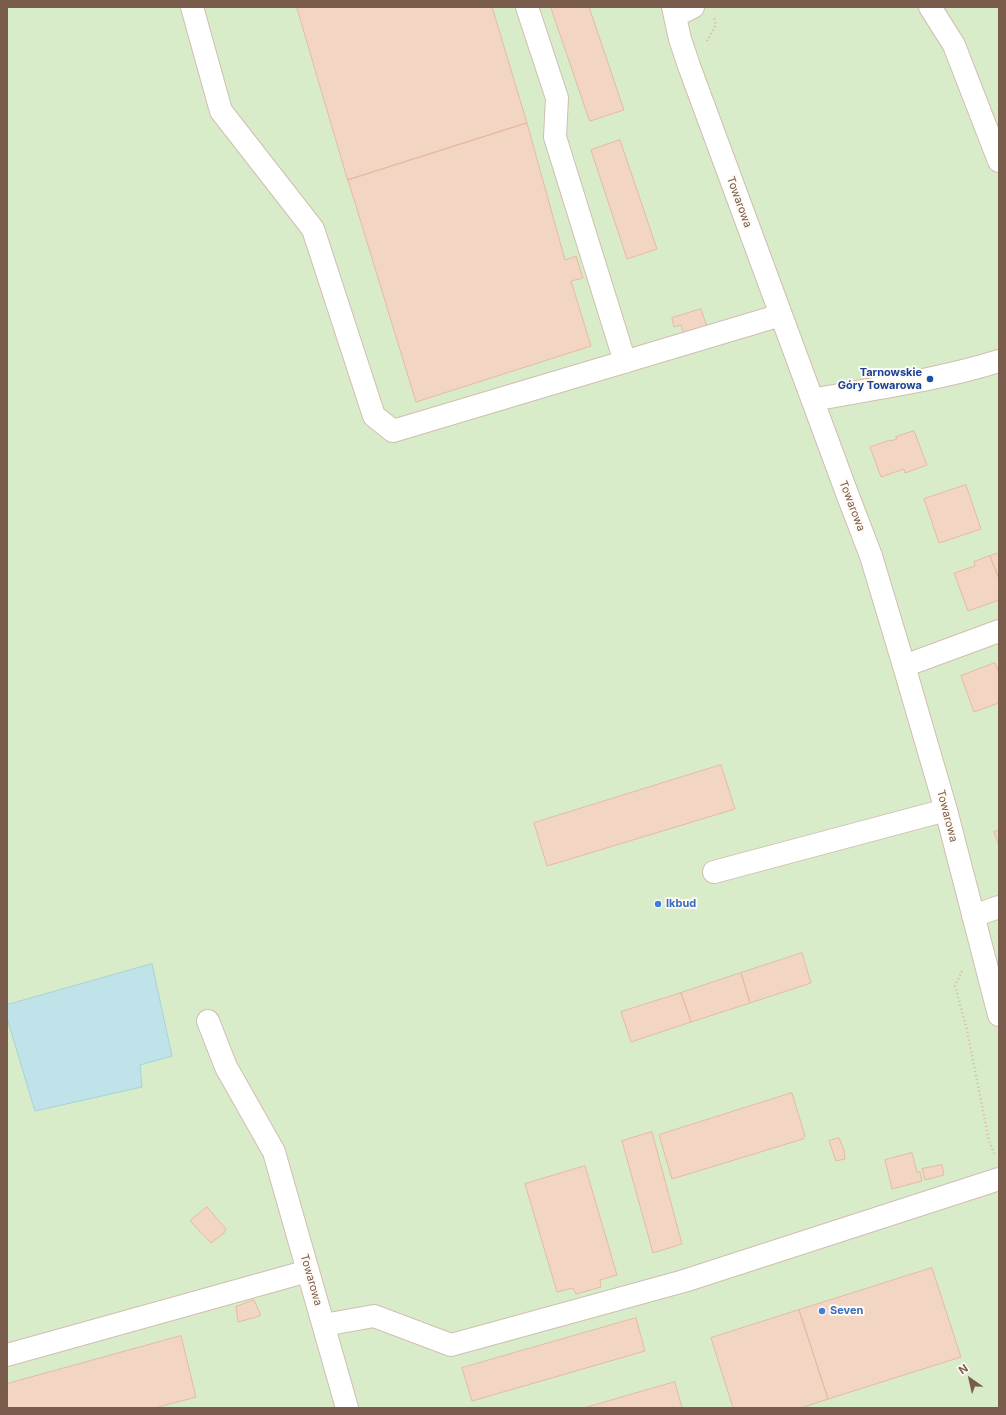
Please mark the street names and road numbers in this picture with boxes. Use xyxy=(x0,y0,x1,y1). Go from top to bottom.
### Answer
street label: Towarowa xyxy=(724,175,754,229)
street label: Towarowa xyxy=(836,479,868,533)
street label: Towarowa xyxy=(934,789,960,843)
street label: Towarowa xyxy=(297,1253,325,1307)

